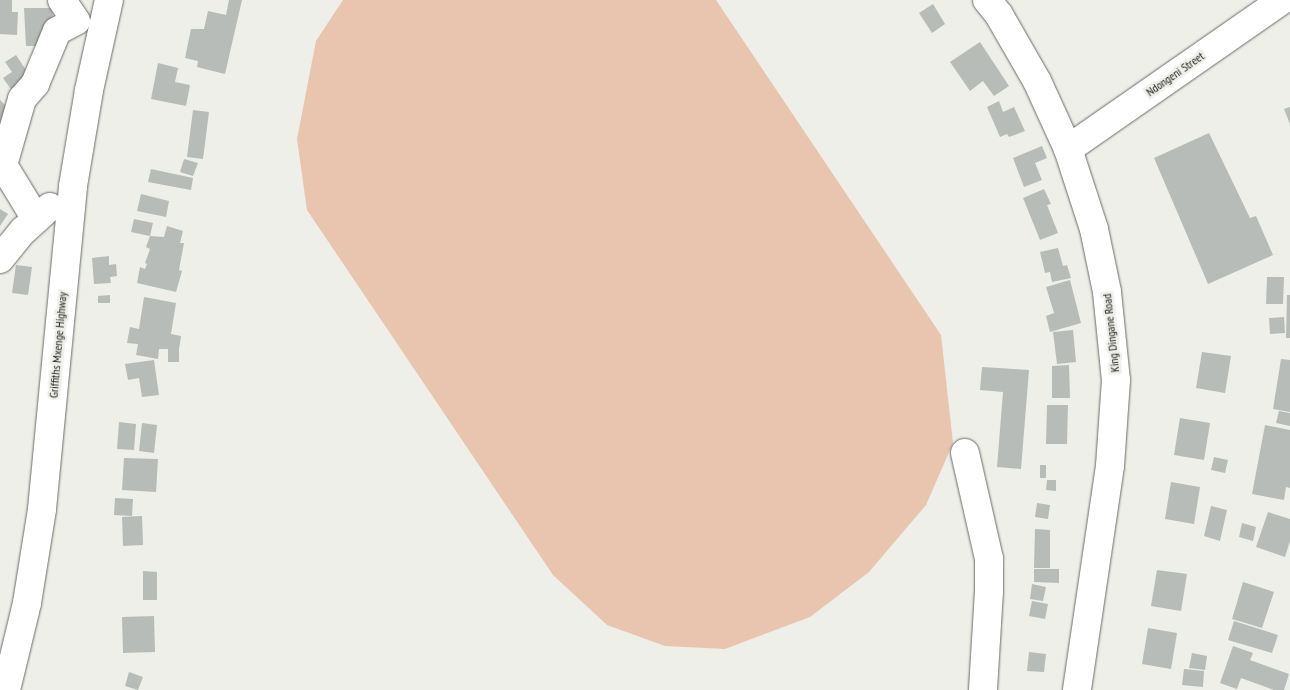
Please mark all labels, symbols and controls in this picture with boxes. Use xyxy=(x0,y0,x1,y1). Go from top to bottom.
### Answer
street label: Ndongeni Street xyxy=(1143,49,1207,99)
street label: Griffiths Mxenge Highway xyxy=(46,291,70,399)
street label: King Dingane Road xyxy=(1100,293,1122,373)

